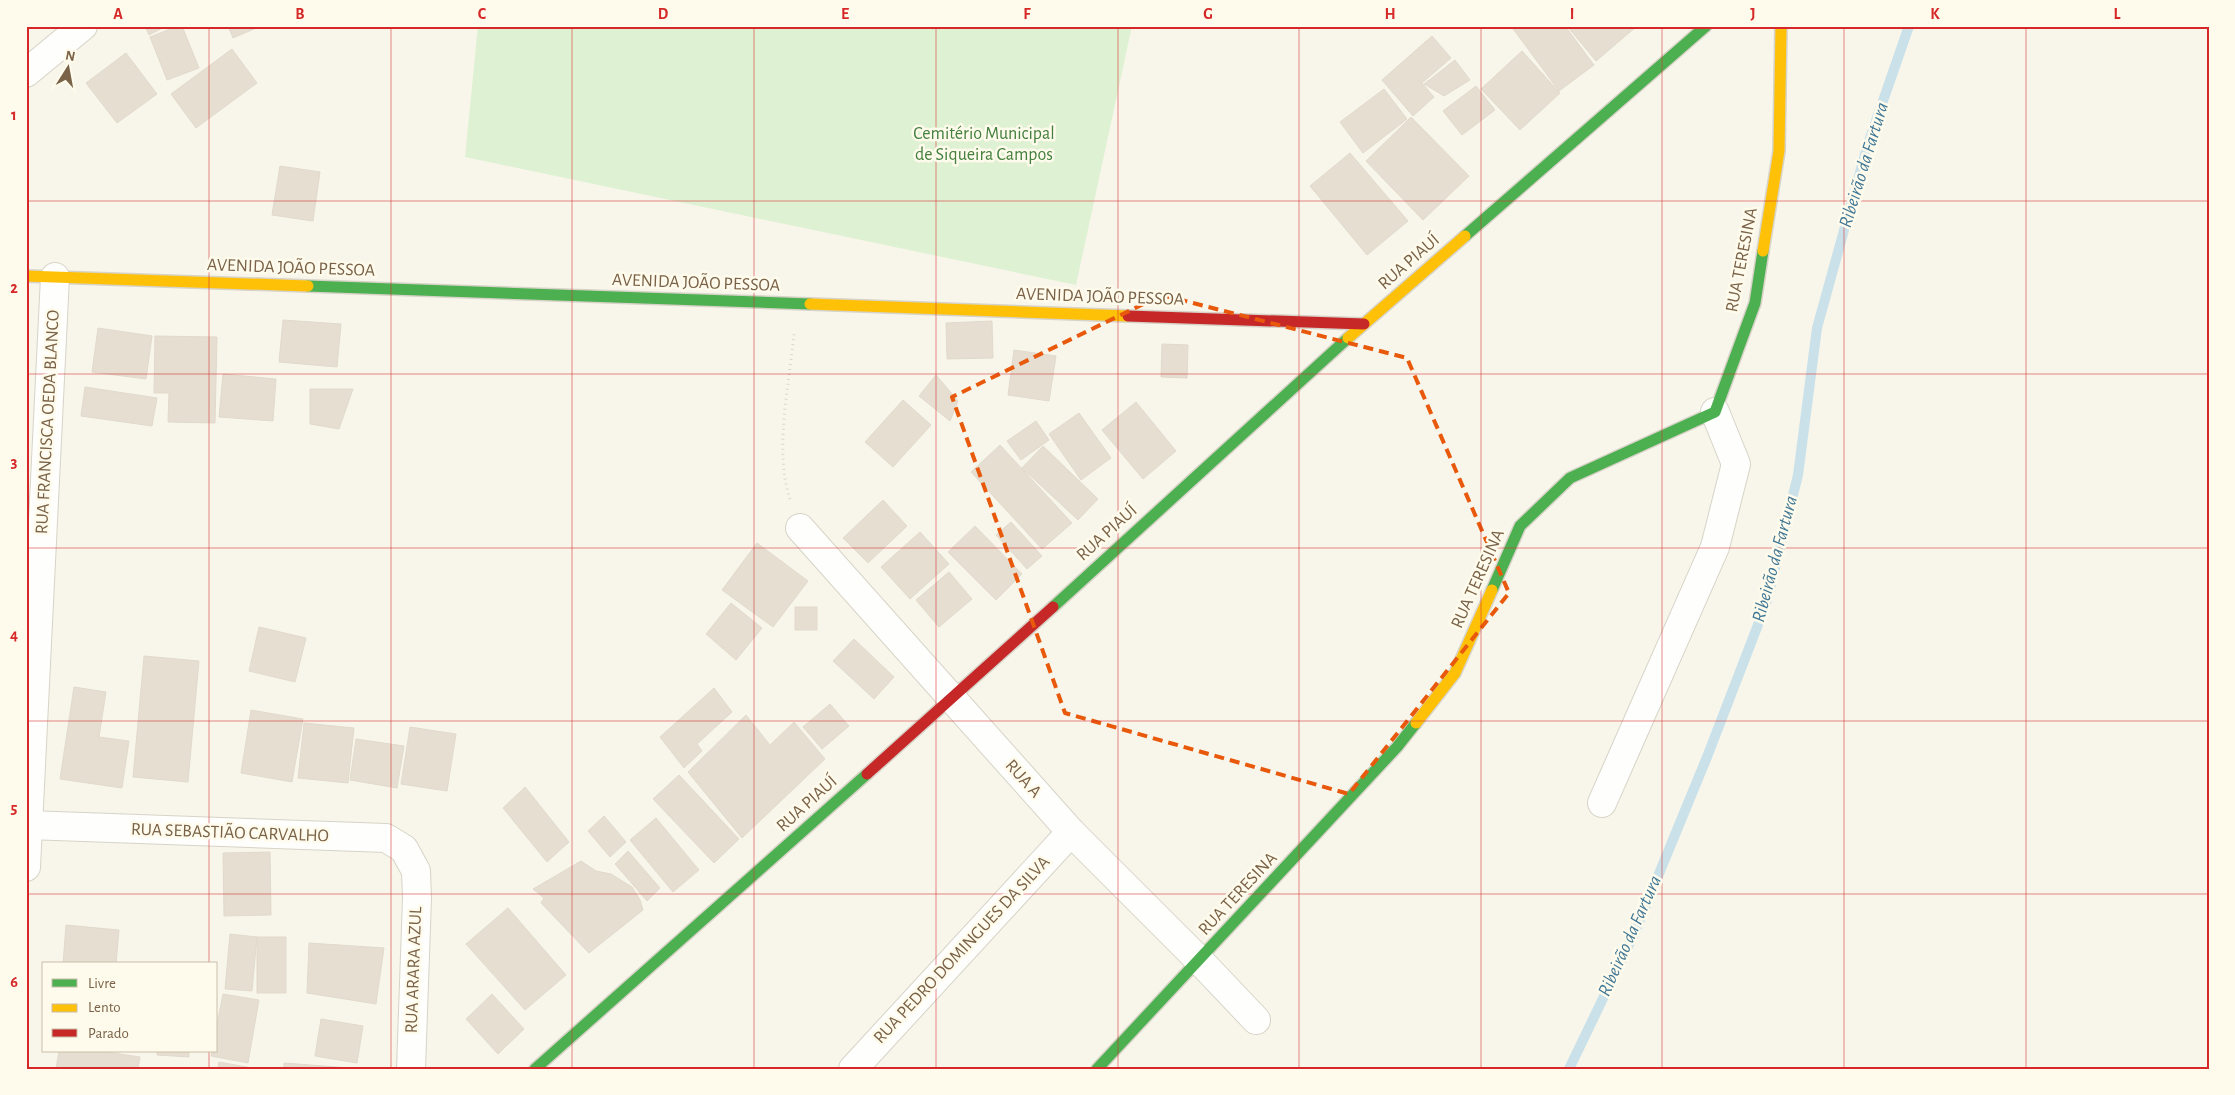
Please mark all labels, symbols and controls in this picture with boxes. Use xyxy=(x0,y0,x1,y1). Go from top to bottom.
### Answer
text: A xyxy=(113,6,123,22)
text: B xyxy=(295,6,305,22)
text: C xyxy=(478,6,487,22)
text: D xyxy=(658,6,669,22)
text: E xyxy=(841,6,849,22)
text: F xyxy=(1023,6,1031,22)
text: G xyxy=(1203,6,1213,22)
text: H xyxy=(1384,6,1396,22)
text: I xyxy=(1570,6,1574,22)
text: J xyxy=(1750,6,1756,22)
text: K xyxy=(1930,6,1940,22)
text: L xyxy=(2114,6,2121,22)
north arrow xyxy=(42,42,92,92)
text: N xyxy=(64,48,76,64)
water label: Ribeirão da Fartura xyxy=(1836,100,1892,230)
text: 1 xyxy=(11,107,17,123)
park label: Cemitério Municipal de Siqueira Campos xyxy=(913,125,1055,164)
street label: RUA TERESINA xyxy=(1723,206,1761,314)
street label: RUA PIAUÍ xyxy=(1373,228,1443,293)
street label: AVENIDA JOÃO PESSOA xyxy=(207,253,376,280)
street label: AVENIDA JOÃO PESSOA xyxy=(612,268,781,295)
text: 2 xyxy=(10,280,18,296)
street label: AVENIDA JOÃO PESSOA xyxy=(1016,282,1185,309)
street label: RUA FRANCISCA OEDA BLANCO xyxy=(33,309,63,535)
text: 3 xyxy=(11,454,18,470)
water label: Ribeirão da Fartura xyxy=(1749,494,1801,624)
street label: RUA PIAUÍ xyxy=(1071,499,1141,565)
street label: RUA TERESINA xyxy=(1448,526,1508,631)
text: 4 xyxy=(10,627,18,643)
street label: RUA A xyxy=(1001,756,1045,802)
street label: RUA PIAUÍ xyxy=(771,770,841,836)
text: 5 xyxy=(11,800,18,816)
street label: RUA SEBASTIÃO CARVALHO xyxy=(131,818,329,845)
street label: RUA TERESINA xyxy=(1195,849,1281,939)
street label: RUA PEDRO DOMINGUES DA SILVA xyxy=(871,852,1054,1047)
water label: Ribeirão da Fartura xyxy=(1595,873,1665,999)
street label: RUA ARARA AZUL xyxy=(403,906,425,1034)
legend xyxy=(42,962,218,1052)
text: 6 xyxy=(10,974,18,990)
text: Livre xyxy=(88,976,116,991)
text: Lento xyxy=(88,1000,121,1015)
text: Parado xyxy=(88,1026,129,1041)

